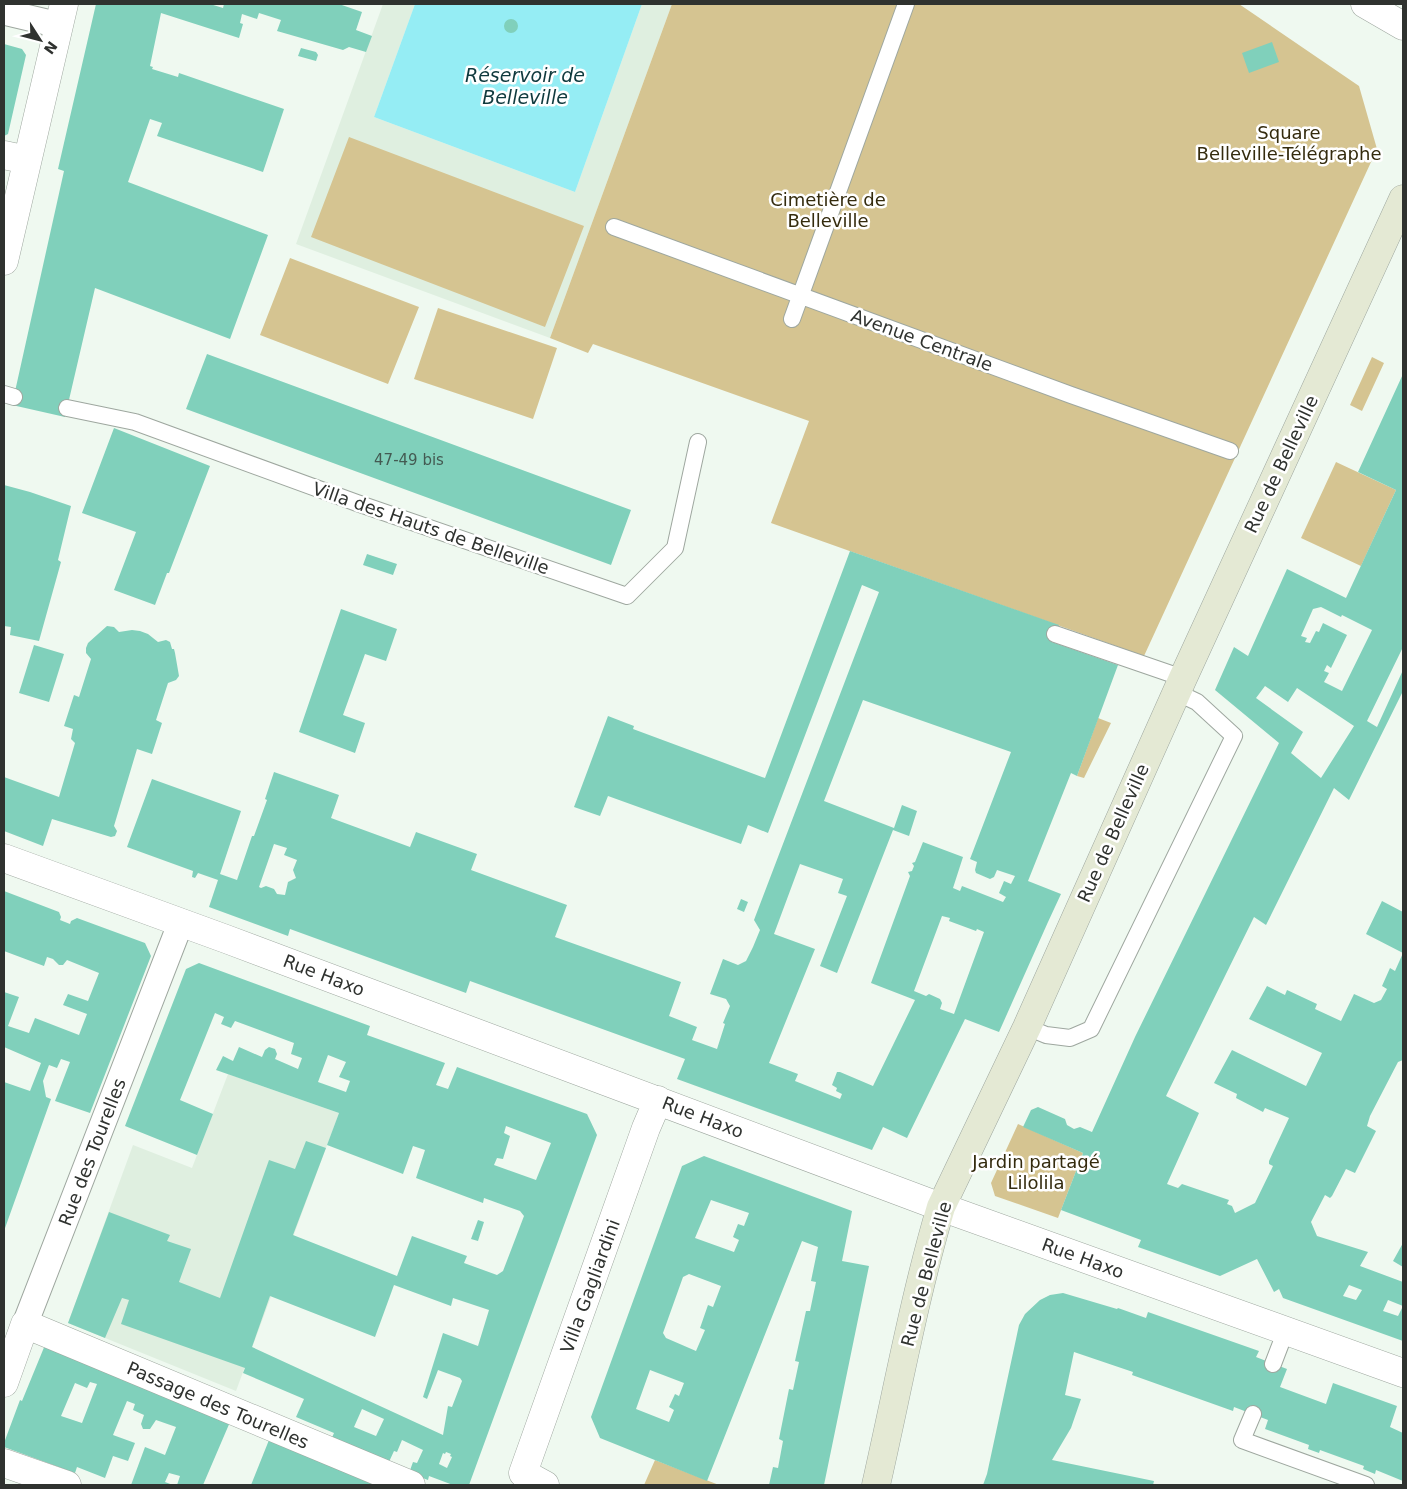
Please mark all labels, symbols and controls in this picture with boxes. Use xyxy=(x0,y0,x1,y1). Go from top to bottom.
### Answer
north arrow xyxy=(15,15,65,65)
text: N xyxy=(41,38,60,57)
water label: Réservoir de Belleville xyxy=(465,64,585,108)
park label: Square Belleville-Télégraphe xyxy=(1197,122,1381,164)
park label: Cimetière de Belleville xyxy=(770,189,886,231)
street label: Avenue Centrale xyxy=(848,305,996,375)
street label: Rue de Belleville xyxy=(1240,392,1322,536)
house number: 47-49 bis xyxy=(374,451,444,469)
street label: Villa des Hauts de Belleville xyxy=(310,478,552,578)
street label: Rue de Belleville xyxy=(1073,761,1153,905)
street label: Rue Haxo xyxy=(280,950,368,1000)
street label: Rue des Tourelles xyxy=(54,1075,130,1229)
street label: Rue Haxo xyxy=(659,1092,747,1142)
park label: Jardin partagé Lilolila xyxy=(971,1151,1100,1193)
street label: Rue de Belleville xyxy=(897,1199,955,1349)
street label: Villa Gagliardini xyxy=(556,1216,624,1356)
street label: Rue Haxo xyxy=(1039,1233,1127,1283)
street label: Passage des Tourelles xyxy=(124,1357,312,1453)

